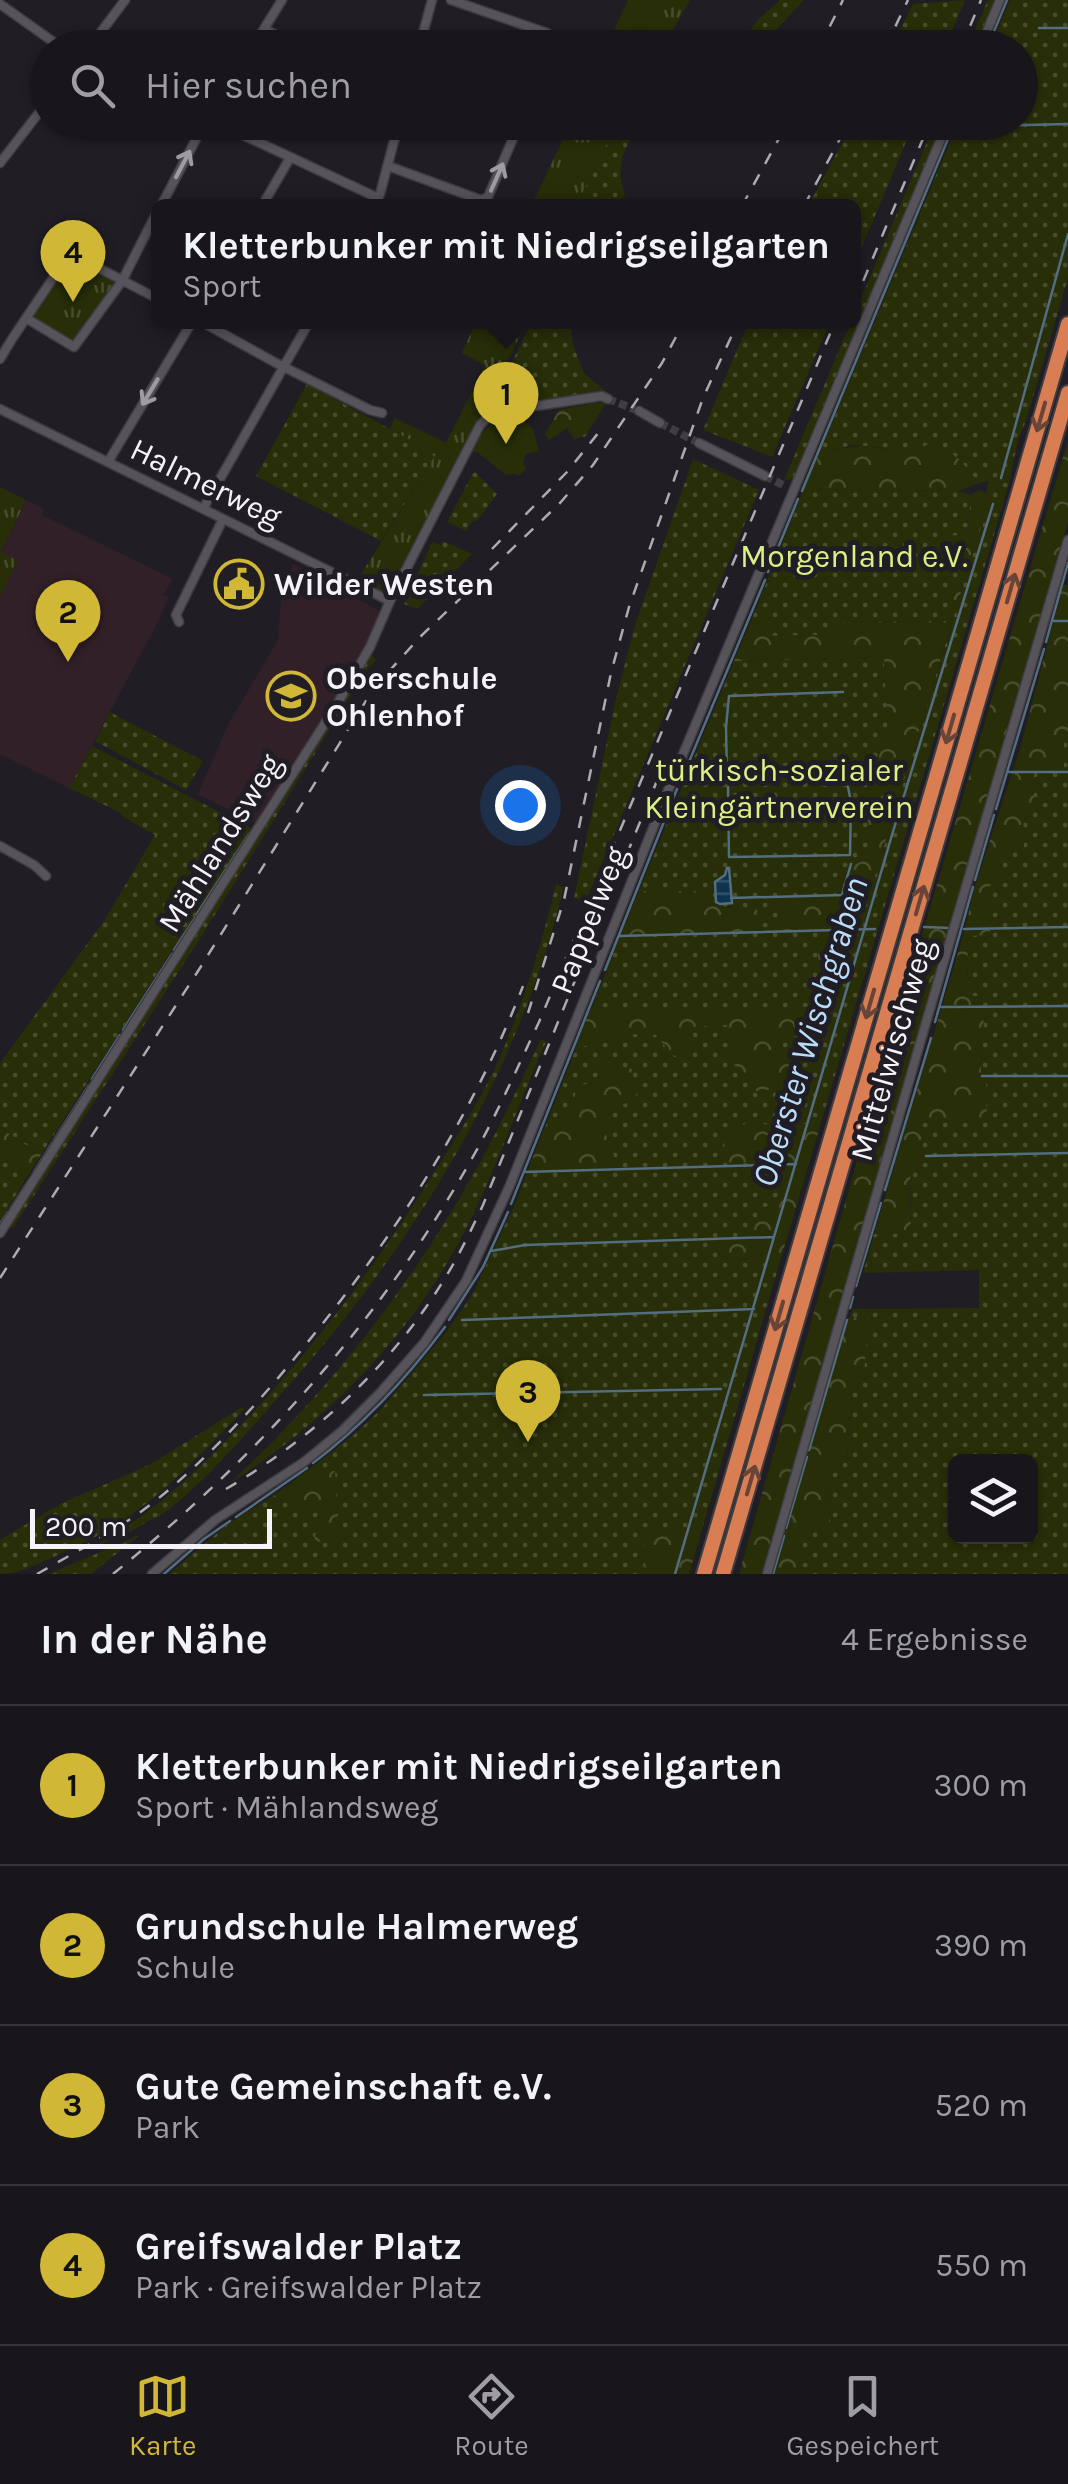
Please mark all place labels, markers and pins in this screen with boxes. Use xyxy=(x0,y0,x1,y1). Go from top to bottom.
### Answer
pin: 4 xyxy=(40,220,106,302)
pin: 1 xyxy=(474,362,538,444)
public building icon: Wilder Westen xyxy=(213,558,265,610)
place label: Wilder Westen xyxy=(274,566,494,603)
pin: 2 xyxy=(36,580,100,662)
place label: Oberschule Ohlenhof xyxy=(326,660,498,734)
school or university icon: Oberschule Ohlenhof xyxy=(265,670,317,722)
pin: 3 xyxy=(496,1360,560,1442)

